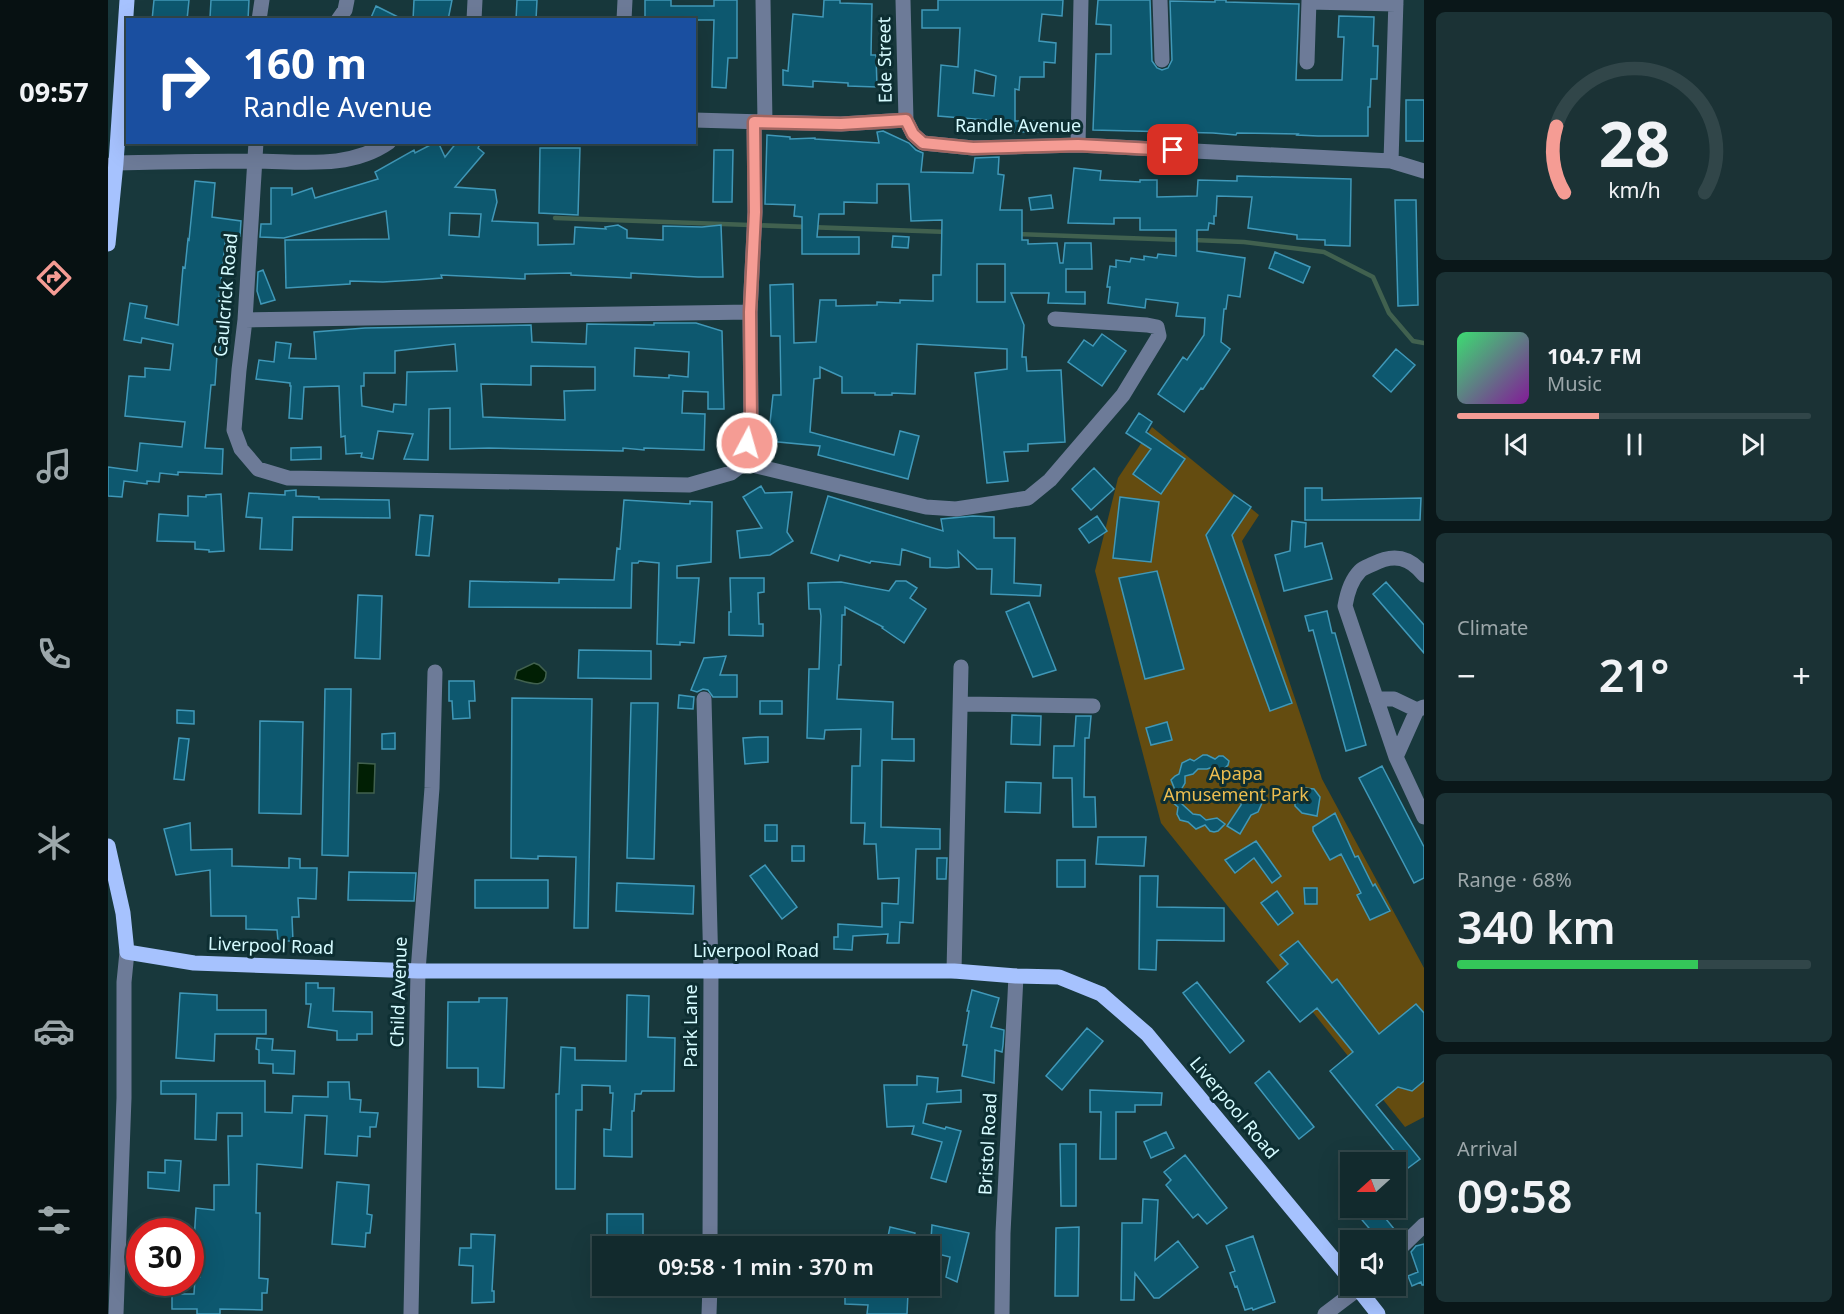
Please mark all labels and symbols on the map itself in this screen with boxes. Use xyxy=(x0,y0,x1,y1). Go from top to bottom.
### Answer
street label: Ede Street xyxy=(871,16,897,103)
street label: Randle Avenue xyxy=(955,113,1081,137)
pin xyxy=(1147,124,1198,175)
street label: Caulcrick Road xyxy=(208,232,242,358)
position arrow xyxy=(715,411,779,475)
park label: Apapa Amusement Park xyxy=(1163,761,1309,806)
street label: Liverpool Road xyxy=(208,931,335,959)
street label: Child Avenue xyxy=(384,936,412,1048)
street label: Liverpool Road xyxy=(693,938,819,962)
street label: Park Lane xyxy=(678,984,702,1068)
street label: Liverpool Road xyxy=(1185,1051,1285,1163)
street label: Bristol Road xyxy=(972,1092,1002,1196)
north arrow xyxy=(1340,1152,1406,1218)
speed limit sign: 30 xyxy=(126,1218,204,1296)

